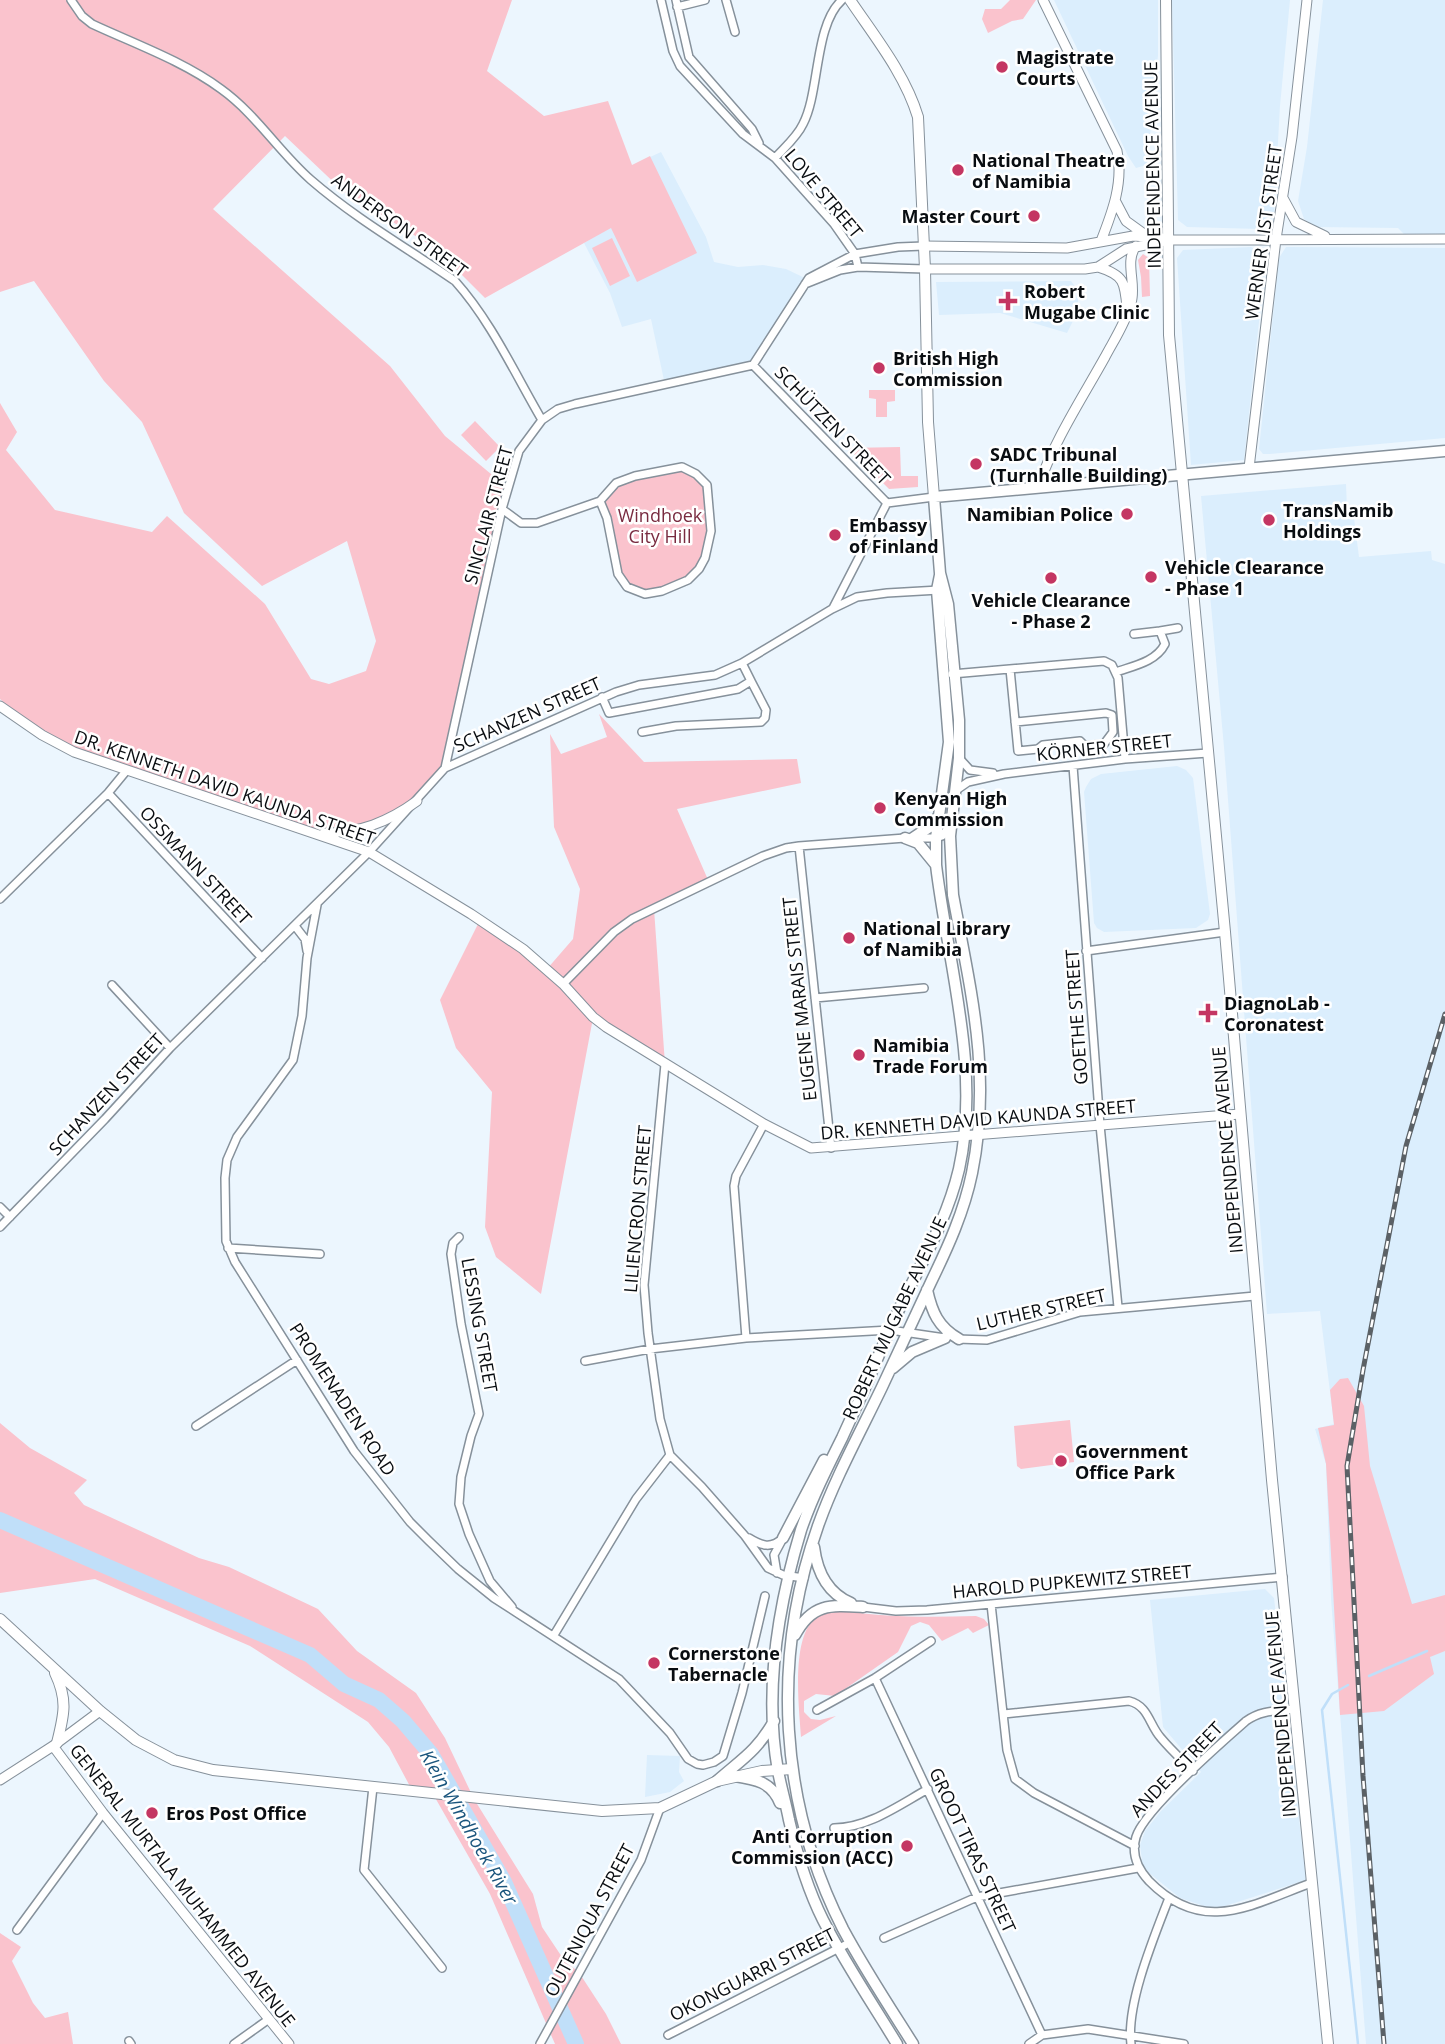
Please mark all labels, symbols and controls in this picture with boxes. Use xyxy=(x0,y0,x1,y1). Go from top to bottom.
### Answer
place label: Magistrate Courts xyxy=(1016,45,1114,90)
marker: Magistrate Courts xyxy=(994,59,1010,75)
street label: INDEPENDENCE AVENUE xyxy=(1138,61,1166,269)
street label: LOVE STREET xyxy=(780,143,868,243)
street label: WERNER LIST STREET xyxy=(1239,143,1287,321)
place label: National Theatre of Namibia xyxy=(972,148,1125,193)
marker: National Theatre of Namibia xyxy=(950,162,966,178)
street label: ANDERSON STREET xyxy=(327,168,473,282)
place label: Master Court xyxy=(901,204,1020,228)
marker: Master Court xyxy=(1026,208,1042,224)
place label: Robert Mugabe Clinic xyxy=(1024,279,1150,324)
marker: Robert Mugabe Clinic xyxy=(998,291,1018,311)
place label: British High Commission xyxy=(893,346,1003,391)
street label: SCHÜTZEN STREET xyxy=(770,360,896,490)
marker: British High Commission xyxy=(871,360,887,376)
place label: SADC Tribunal (Turnhalle Building) xyxy=(990,442,1167,487)
street label: SINCLAIR STREET xyxy=(458,443,518,587)
marker: SADC Tribunal (Turnhalle Building) xyxy=(968,456,984,472)
place label: TransNamib Holdings xyxy=(1283,498,1393,543)
place label: Namibian Police xyxy=(967,502,1113,526)
park label: Windhoek City Hill xyxy=(618,503,703,548)
marker: Namibian Police xyxy=(1119,506,1135,522)
marker: TransNamib Holdings xyxy=(1261,512,1277,528)
place label: Embassy of Finland xyxy=(849,513,939,558)
marker: Embassy of Finland xyxy=(827,527,843,543)
place label: Vehicle Clearance - Phase 1 xyxy=(1165,555,1324,600)
marker: Vehicle Clearance - Phase 1 xyxy=(1143,569,1159,585)
marker: Vehicle Clearance - Phase 2 xyxy=(1043,570,1059,586)
place label: Vehicle Clearance - Phase 2 xyxy=(972,588,1130,633)
street label: SCHANZEN STREET xyxy=(450,671,604,757)
street label: DR. KENNETH DAVID KAUNDA STREET xyxy=(71,724,379,850)
street label: KÖRNER STREET xyxy=(1035,728,1173,766)
place label: Kenyan High Commission xyxy=(894,786,1007,831)
marker: Kenyan High Commission xyxy=(872,800,888,816)
street label: OSSMANN STREET xyxy=(135,801,257,930)
street label: EUGENE MARAIS STREET xyxy=(776,896,822,1102)
place label: National Library of Namibia xyxy=(863,916,1011,961)
marker: National Library of Namibia xyxy=(841,930,857,946)
street label: GOETHE STREET xyxy=(1059,948,1093,1086)
place label: DiagnoLab - Coronatest xyxy=(1224,991,1330,1036)
marker: DiagnoLab - Coronatest xyxy=(1198,1003,1218,1023)
street label: SCHANZEN STREET xyxy=(43,1028,169,1160)
place label: Namibia Trade Forum xyxy=(873,1033,988,1078)
street label: INDEPENDENCE AVENUE xyxy=(1206,1046,1248,1254)
marker: Namibia Trade Forum xyxy=(851,1047,867,1063)
street label: DR. KENNETH DAVID KAUNDA STREET xyxy=(819,1093,1137,1145)
street label: LILIENCRON STREET xyxy=(618,1124,656,1294)
street label: ROBERT MUGABE AVENUE xyxy=(836,1213,952,1423)
street label: LESSING STREET xyxy=(456,1256,504,1394)
street label: LUTHER STREET xyxy=(974,1282,1108,1336)
street label: PROMENADEN ROAD xyxy=(284,1318,402,1480)
place label: Government Office Park xyxy=(1075,1439,1188,1484)
marker: Government Office Park xyxy=(1053,1453,1069,1469)
street label: HAROLD PUPKEWITZ STREET xyxy=(951,1559,1193,1603)
street label: INDEPENDENCE AVENUE xyxy=(1259,1610,1301,1818)
place label: Cornerstone Tabernacle xyxy=(668,1641,780,1686)
marker: Cornerstone Tabernacle xyxy=(646,1655,662,1671)
street label: ANDES STREET xyxy=(1125,1716,1228,1822)
street label: GENERAL MURTALA MUHAMMED AVENUE xyxy=(65,1738,301,2032)
water label: Klein Windhoek River xyxy=(414,1745,525,1911)
street label: GROOT TIRAS STREET xyxy=(924,1764,1022,1937)
place label: Eros Post Office xyxy=(166,1801,307,1825)
marker: Eros Post Office xyxy=(144,1805,160,1821)
place label: Anti Corruption Commission (ACC) xyxy=(731,1824,893,1869)
marker: Anti Corruption Commission (ACC) xyxy=(899,1838,915,1854)
street label: OUTENIQUA STREET xyxy=(539,1839,639,2001)
street label: OKONGUARRI STREET xyxy=(665,1922,839,2026)

